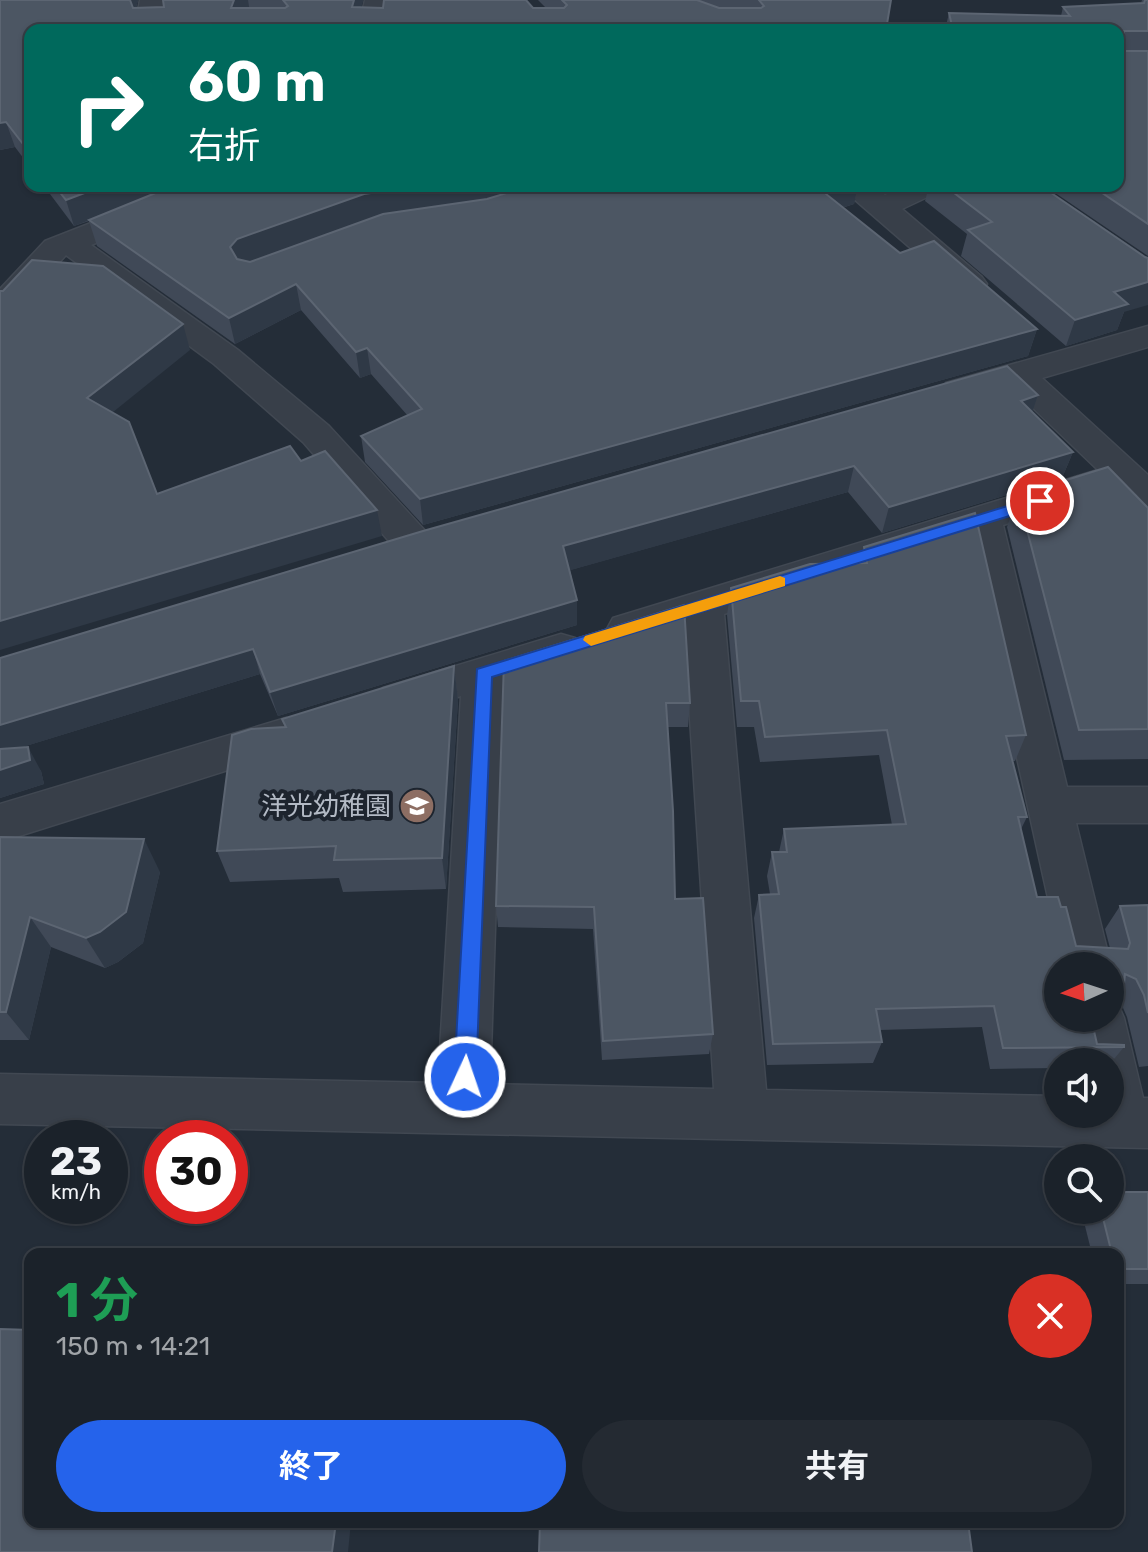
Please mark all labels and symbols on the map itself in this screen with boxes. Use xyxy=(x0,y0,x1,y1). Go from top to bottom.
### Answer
pin xyxy=(1006,467,1074,535)
school or university icon: 洋光幼稚園 xyxy=(398,787,436,825)
place label: 洋光幼稚園 xyxy=(261,791,391,822)
north arrow xyxy=(1044,952,1124,1032)
position arrow xyxy=(423,1035,507,1119)
speed limit sign: 30 xyxy=(144,1120,248,1224)

